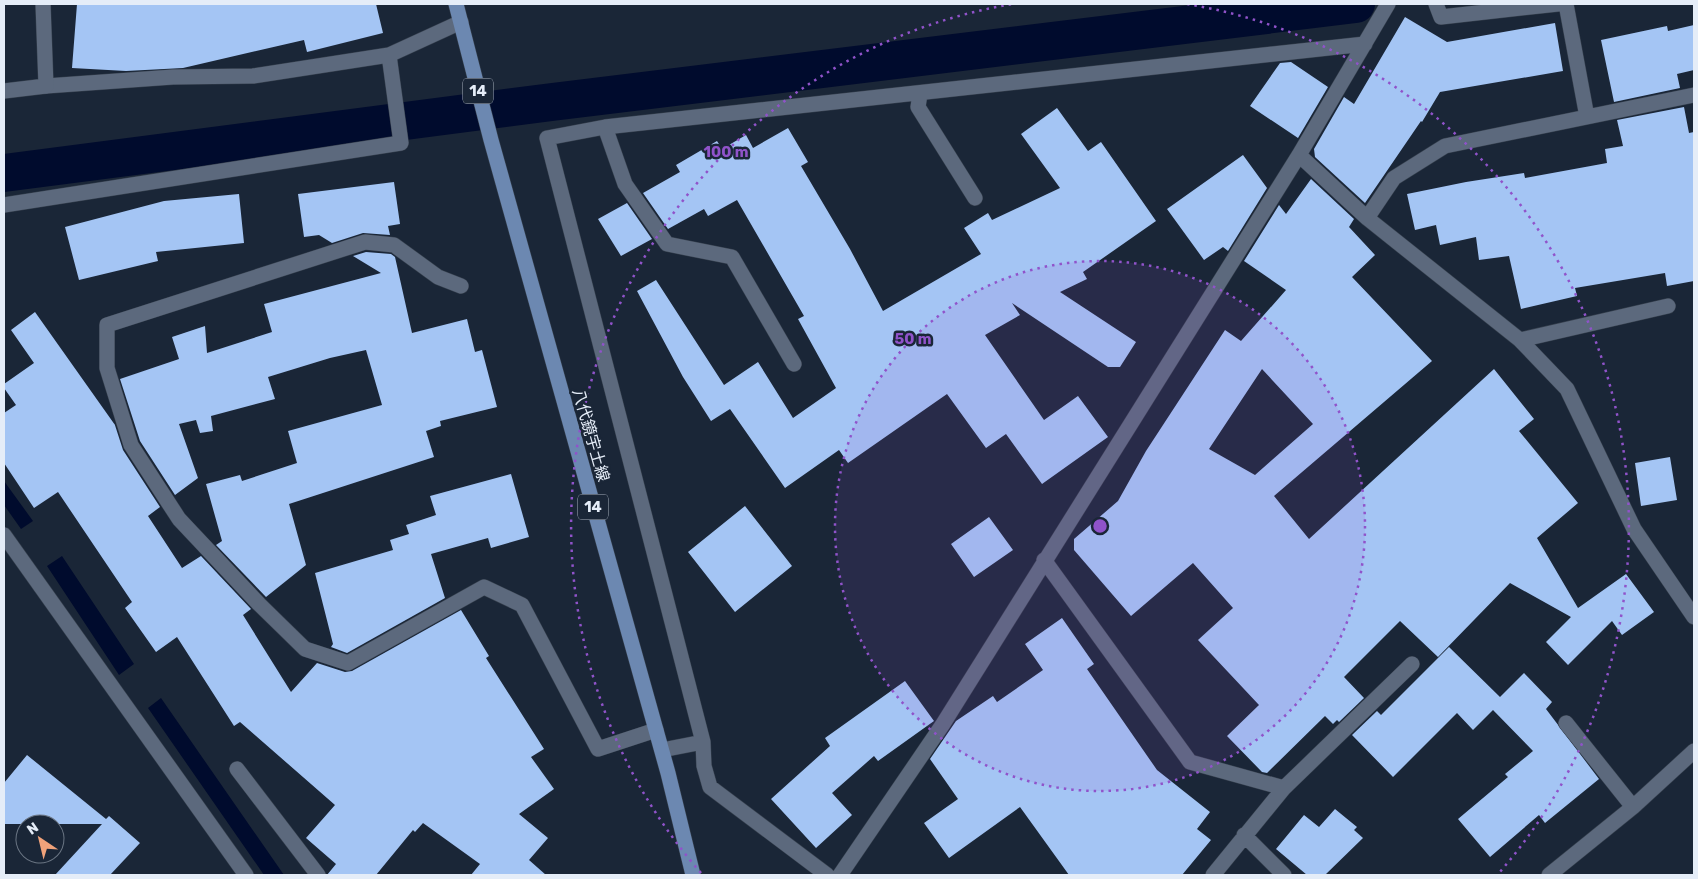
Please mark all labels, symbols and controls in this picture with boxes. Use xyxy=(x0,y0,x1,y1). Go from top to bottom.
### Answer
road number: 14 xyxy=(463,78,493,104)
text: 100 m xyxy=(704,143,748,161)
text: 50 m xyxy=(895,330,931,348)
street label: 八代鏡宇土線 xyxy=(569,386,613,484)
road number: 14 xyxy=(578,494,608,520)
centre of rings xyxy=(1091,517,1109,535)
north arrow xyxy=(15,814,65,864)
text: N xyxy=(24,819,42,839)

